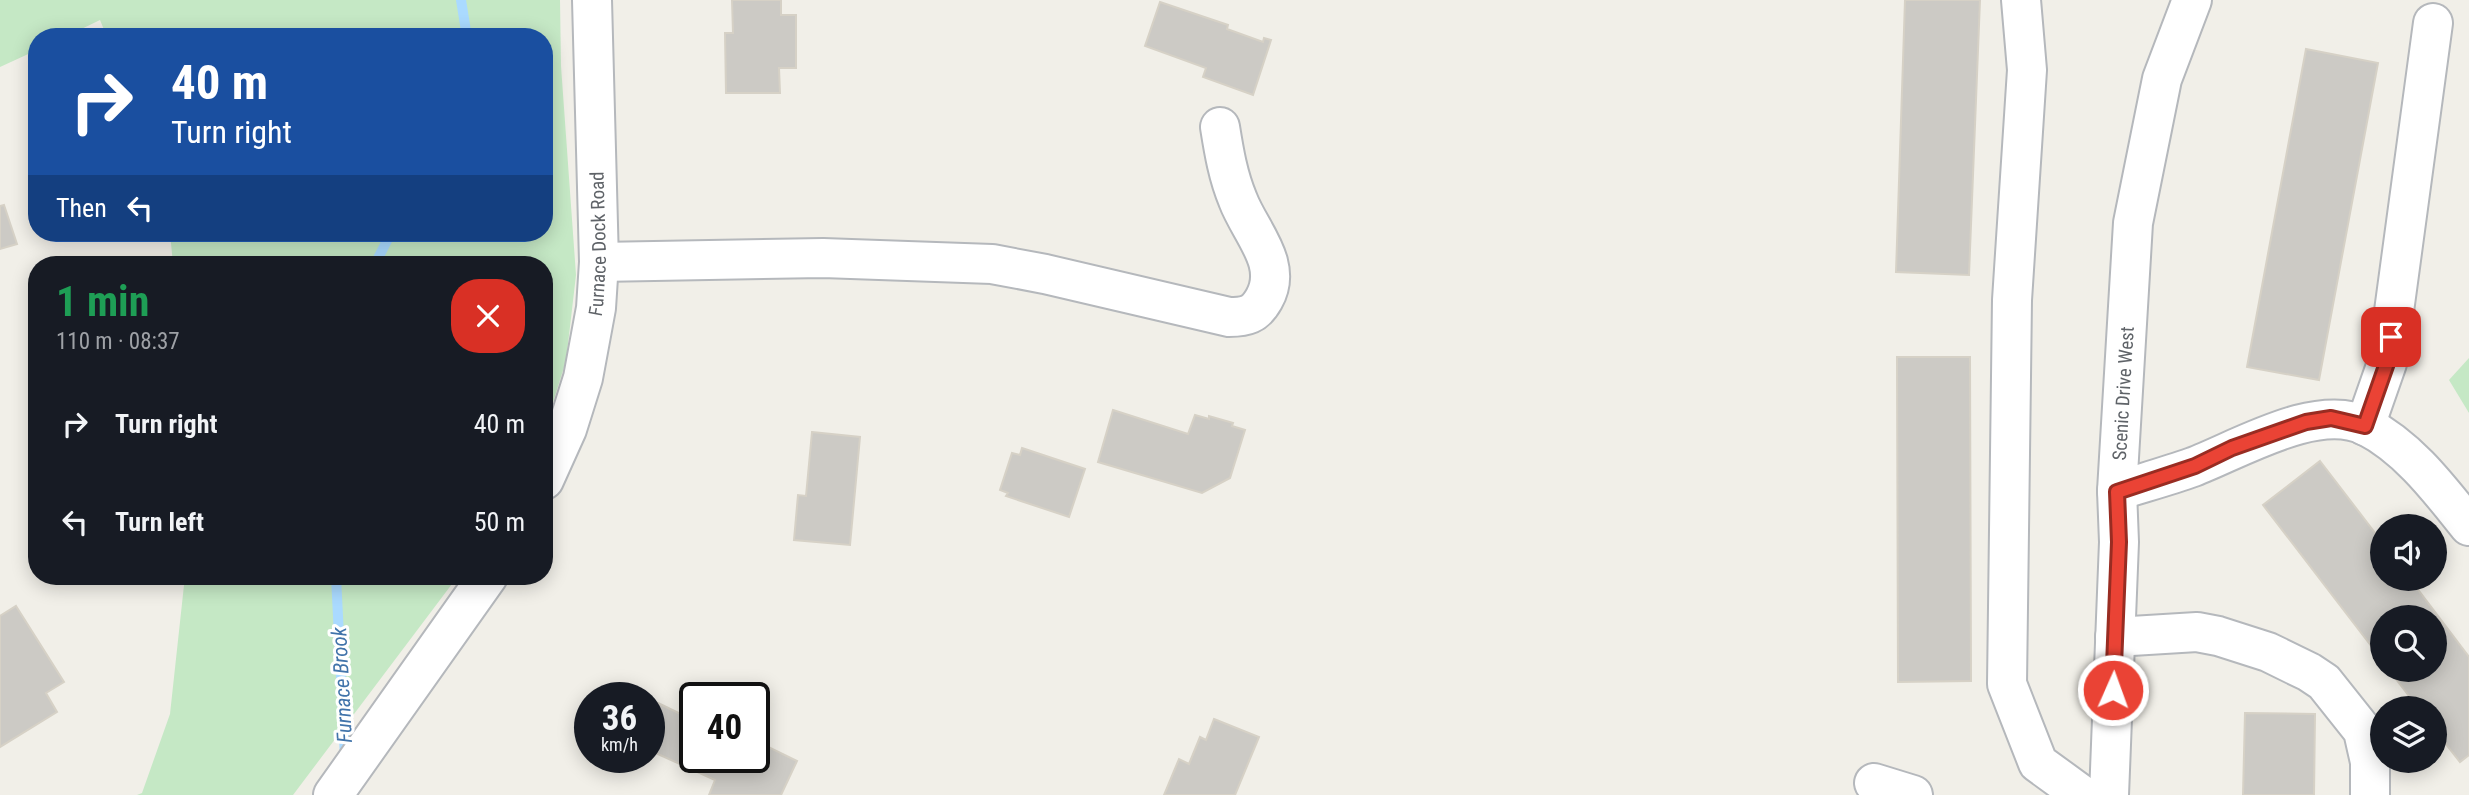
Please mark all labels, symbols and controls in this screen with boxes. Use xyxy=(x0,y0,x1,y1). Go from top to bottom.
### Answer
text: 40 m xyxy=(171,54,268,111)
icon: right xyxy=(56,56,147,147)
text: Turn right xyxy=(171,113,292,151)
street label: Furnace Dock Road xyxy=(583,171,611,318)
icon: left xyxy=(121,189,159,227)
text: Then xyxy=(56,193,107,223)
text: 1 min xyxy=(56,277,149,326)
button: close xyxy=(451,279,525,353)
pin xyxy=(2361,307,2421,367)
icon: arrive xyxy=(2372,318,2410,356)
street label: Scenic Drive West xyxy=(2107,326,2138,461)
text: 110 m · 08:37 xyxy=(56,328,180,355)
icon: right xyxy=(56,405,94,443)
text: Turn right xyxy=(115,409,217,439)
text: 40 m xyxy=(474,409,525,439)
icon: left xyxy=(56,503,94,541)
text: Turn left xyxy=(115,507,204,537)
text: 50 m xyxy=(474,507,525,537)
map controls xyxy=(2370,514,2447,773)
button: sound xyxy=(2370,514,2447,591)
button: search xyxy=(2370,605,2447,682)
water label: Furnace Brook xyxy=(327,626,357,743)
position arrow xyxy=(2076,653,2150,727)
speed limit sign: 40 xyxy=(679,682,770,773)
button: layers xyxy=(2370,696,2447,773)
text: 36 xyxy=(602,698,637,739)
text: km/h xyxy=(601,734,638,755)

